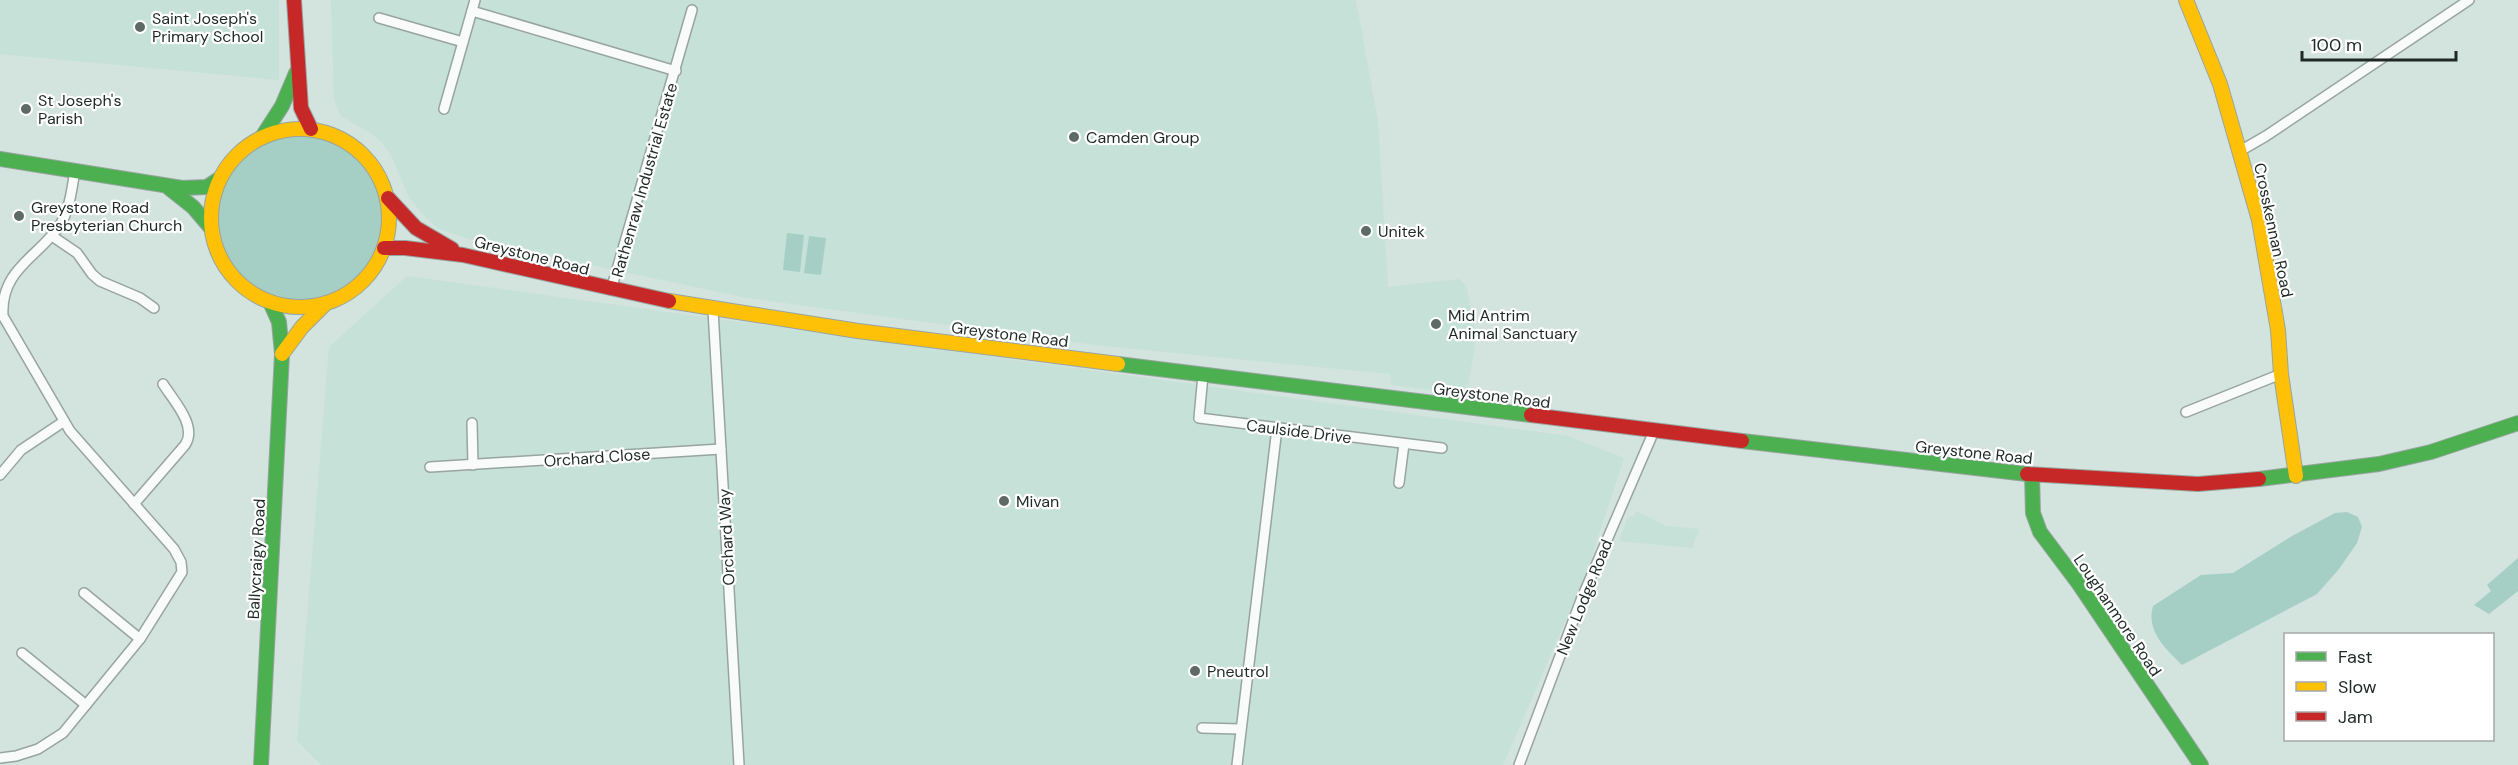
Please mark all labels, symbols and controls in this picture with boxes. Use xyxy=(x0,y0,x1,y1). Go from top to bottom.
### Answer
place label: Saint Joseph's Primary School xyxy=(152,8,263,47)
marker: Saint Joseph's Primary School xyxy=(133,20,147,34)
scale bar xyxy=(2302,24,2456,62)
text: 100 m xyxy=(2311,33,2362,57)
street label: Rathenraw Industrial Estate xyxy=(607,80,682,280)
place label: St Joseph's Parish xyxy=(38,90,121,129)
marker: St Joseph's Parish xyxy=(19,102,33,116)
place label: Camden Group xyxy=(1086,127,1199,148)
marker: Camden Group xyxy=(1067,130,1081,144)
street label: Crosskennan Road xyxy=(2249,161,2298,299)
place label: Greystone Road Presbyterian Church xyxy=(31,197,182,236)
marker: Greystone Road Presbyterian Church xyxy=(12,209,26,223)
place label: Unitek xyxy=(1378,221,1425,242)
marker: Unitek xyxy=(1359,224,1373,238)
street label: Greystone Road xyxy=(472,231,592,280)
place label: Mid Antrim Animal Sanctuary xyxy=(1448,305,1578,344)
street label: Greystone Road xyxy=(950,317,1070,352)
marker: Mid Antrim Animal Sanctuary xyxy=(1429,317,1443,331)
street label: Greystone Road xyxy=(1432,378,1552,413)
street label: Caulside Drive xyxy=(1245,415,1353,448)
street label: Greystone Road xyxy=(1914,436,2034,469)
street label: Orchard Close xyxy=(543,443,651,472)
street label: Orchard Way xyxy=(713,488,740,586)
place label: Mivan xyxy=(1016,491,1059,512)
marker: Mivan xyxy=(997,494,1011,508)
street label: Ballycraigy Road xyxy=(243,498,270,620)
street label: New Lodge Road xyxy=(1552,536,1617,658)
street label: Loughanmore Road xyxy=(2069,550,2166,680)
legend xyxy=(2284,633,2494,741)
text: Fast xyxy=(2338,645,2373,669)
place label: Pneutrol xyxy=(1207,661,1269,682)
marker: Pneutrol xyxy=(1188,664,1202,678)
text: Slow xyxy=(2338,675,2377,699)
text: Jam xyxy=(2338,705,2373,729)

